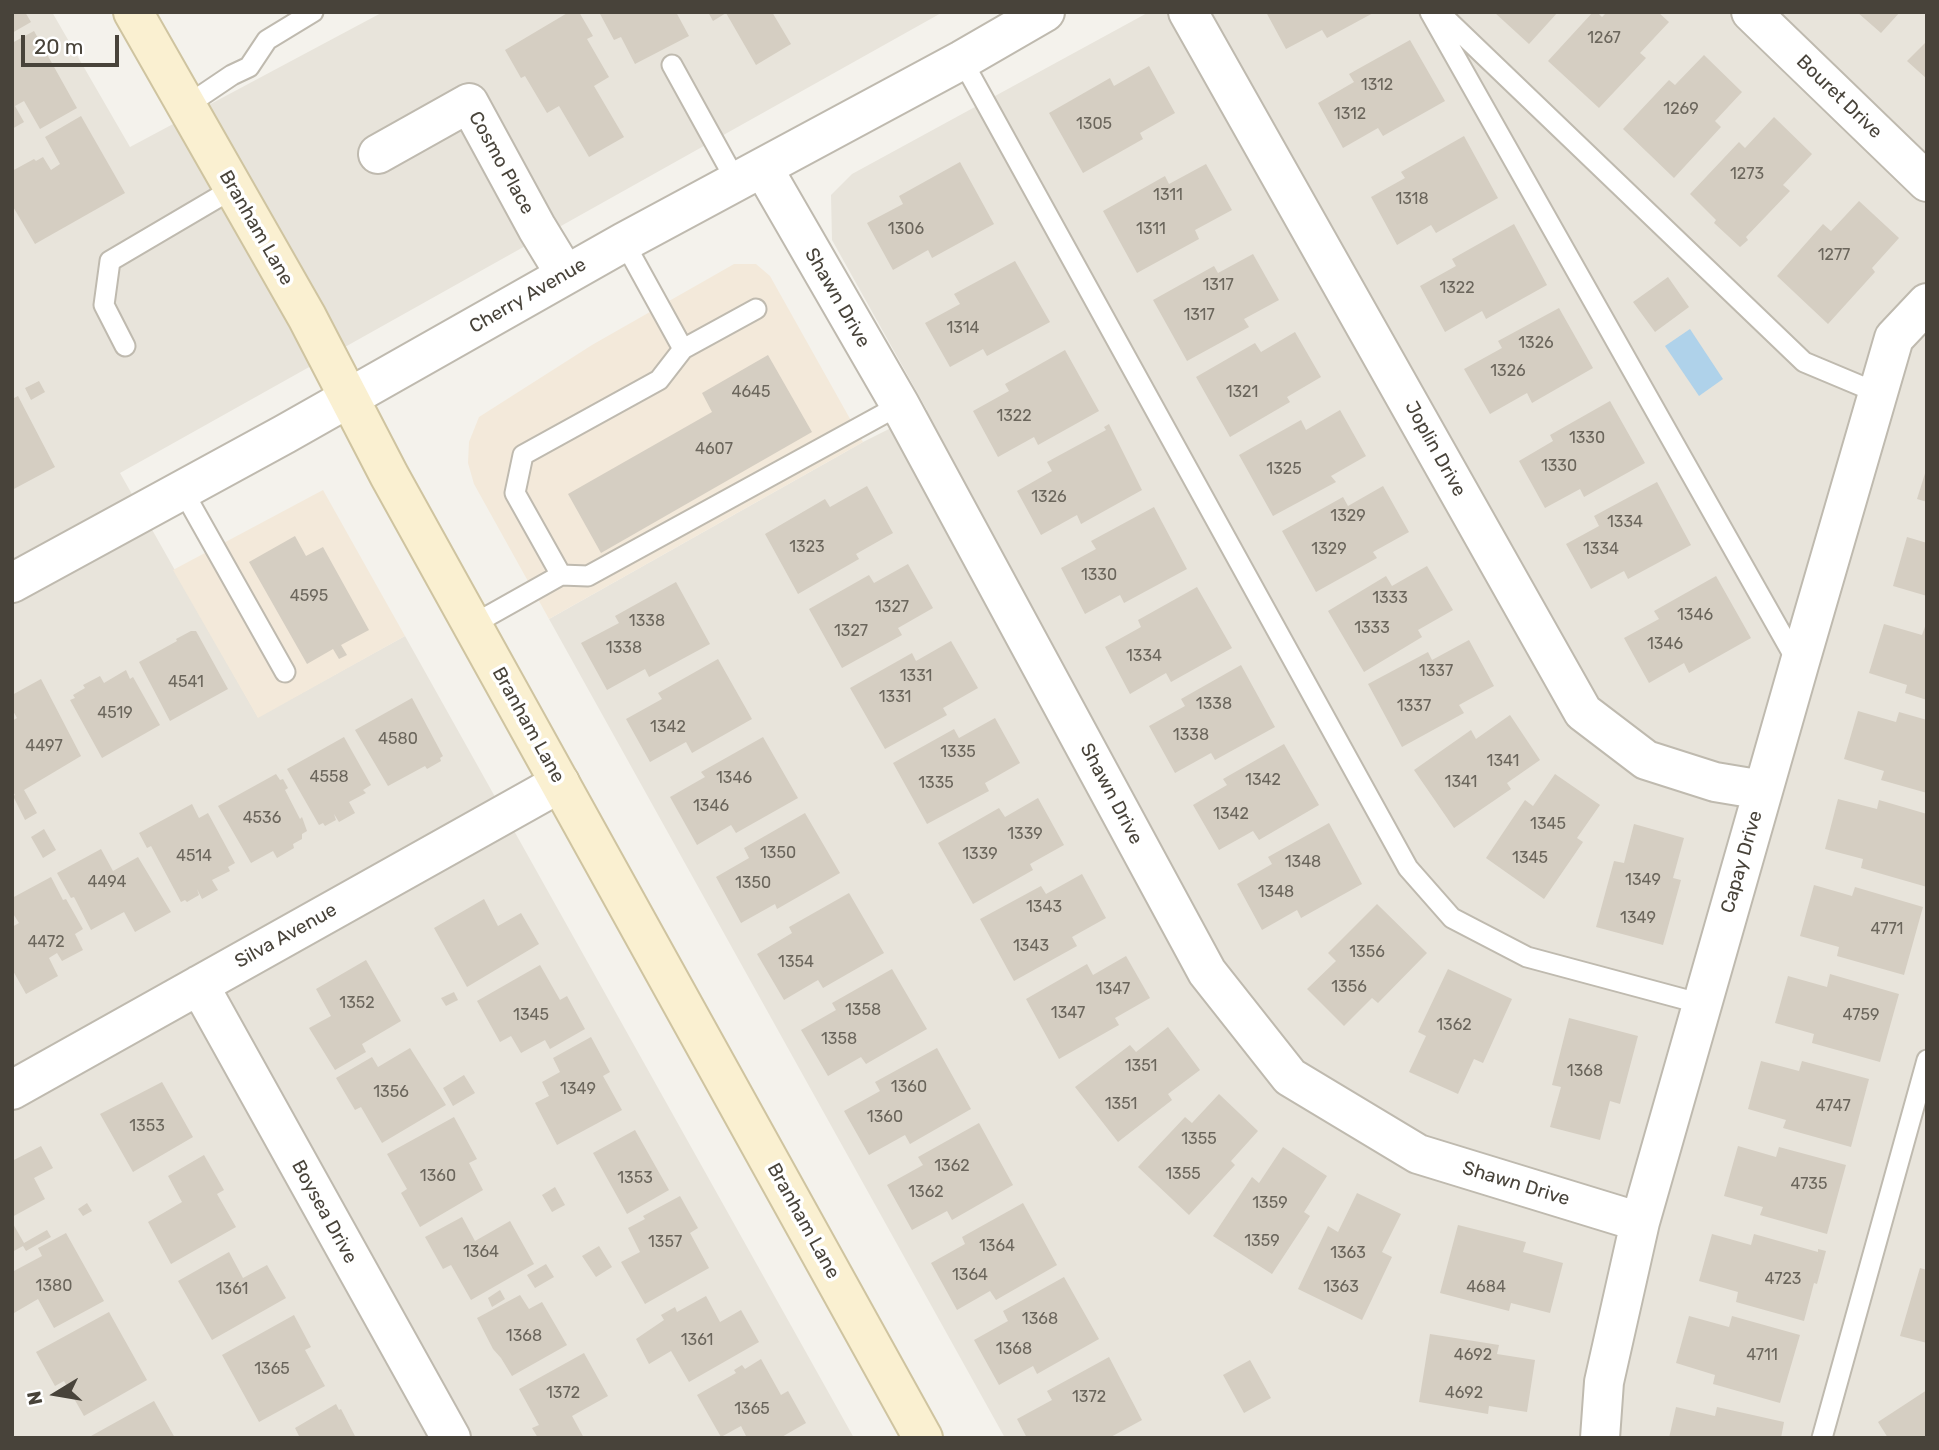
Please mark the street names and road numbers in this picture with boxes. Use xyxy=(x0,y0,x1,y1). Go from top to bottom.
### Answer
street label: Bouret Drive xyxy=(1791,50,1887,144)
street label: Cosmo Place xyxy=(463,108,539,218)
street label: Branham Lane xyxy=(214,167,298,289)
street label: Shawn Drive xyxy=(799,244,875,352)
street label: Cherry Avenue xyxy=(466,253,590,339)
street label: Joplin Drive xyxy=(1399,397,1471,501)
street label: Branham Lane xyxy=(487,663,569,787)
street label: Shawn Drive xyxy=(1075,740,1147,848)
street label: Capay Drive xyxy=(1716,808,1768,916)
street label: Silva Avenue xyxy=(231,899,341,973)
street label: Boysea Drive xyxy=(286,1156,362,1268)
street label: Shawn Drive xyxy=(1460,1157,1572,1211)
street label: Branham Lane xyxy=(762,1159,844,1283)

